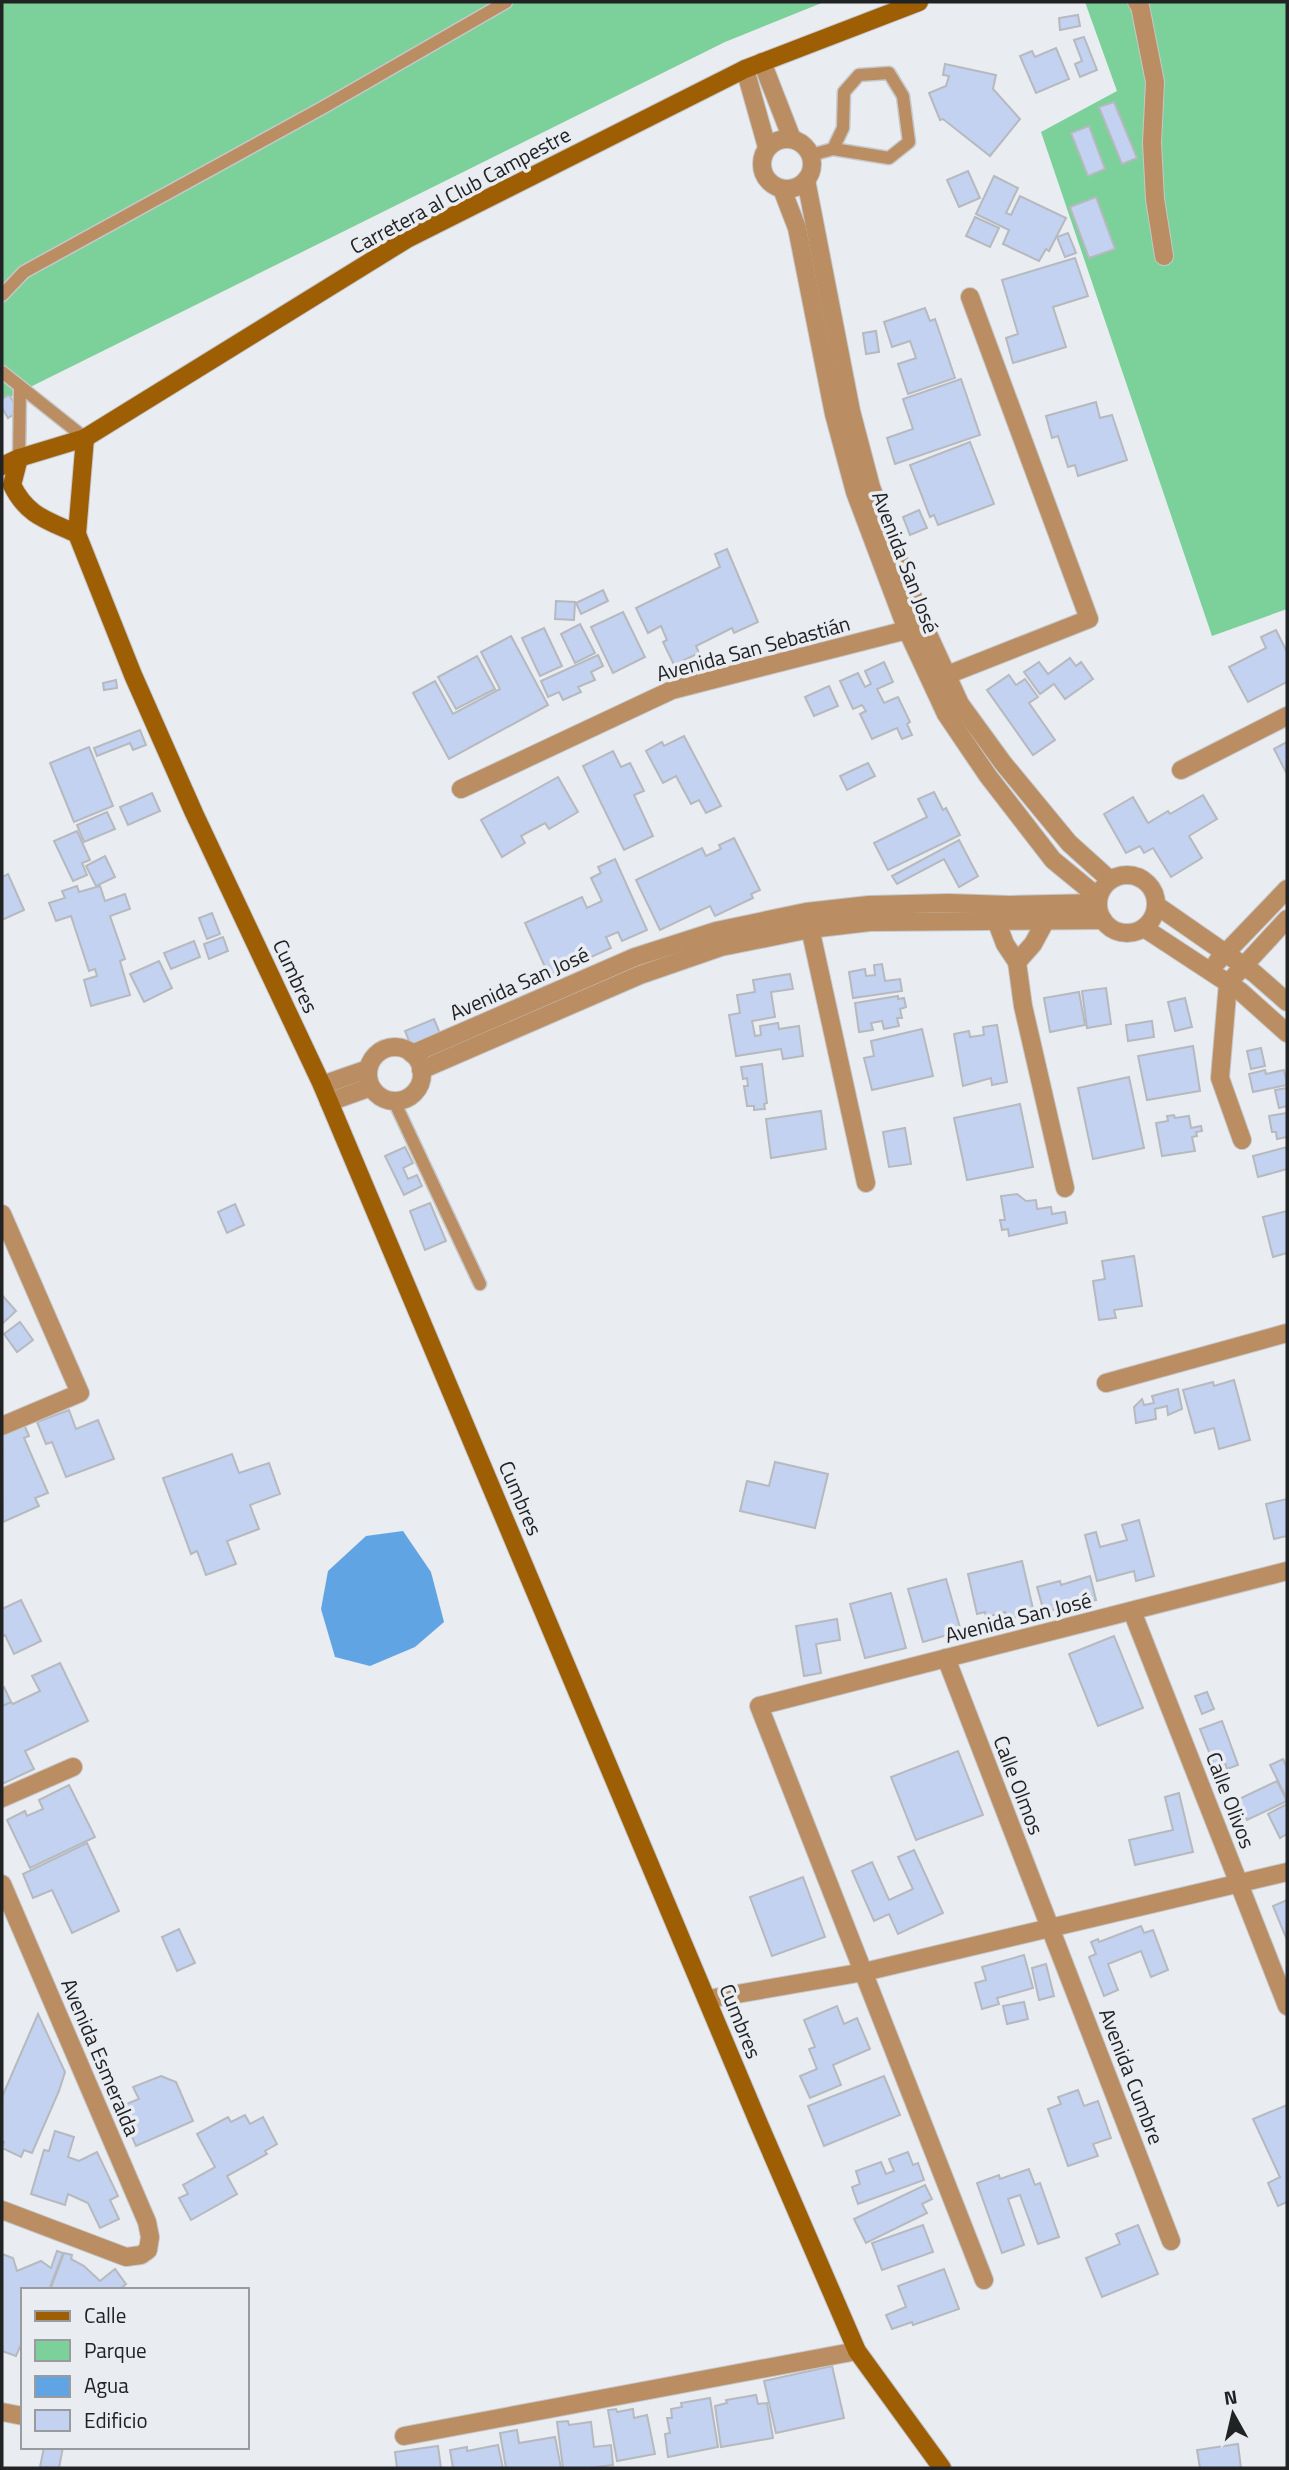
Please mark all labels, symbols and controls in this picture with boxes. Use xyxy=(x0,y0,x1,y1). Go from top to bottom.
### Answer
street label: Carretera al Club Campestre xyxy=(344,118,576,262)
street label: Avenida San José xyxy=(864,486,948,638)
street label: Avenida San Sebastián xyxy=(652,607,854,689)
street label: Cumbres xyxy=(265,934,327,1018)
street label: Avenida San José xyxy=(444,938,594,1028)
street label: Cumbres xyxy=(491,1456,551,1540)
street label: Avenida San José xyxy=(941,1583,1095,1651)
street label: Calle Olmos xyxy=(985,1731,1053,1839)
street label: Calle Olivos xyxy=(1198,1747,1264,1853)
street label: Avenida Esmeralda xyxy=(53,1973,149,2141)
street label: Cumbres xyxy=(711,1979,771,2063)
street label: Avenida Cumbre xyxy=(1091,2003,1173,2149)
legend xyxy=(21,2288,248,2449)
text: Calle xyxy=(84,2299,126,2331)
text: Parque xyxy=(84,2334,147,2366)
text: Agua xyxy=(84,2369,129,2401)
north arrow xyxy=(1198,2379,1268,2449)
text: N xyxy=(1222,2381,1239,2412)
text: Edificio xyxy=(84,2404,148,2436)

